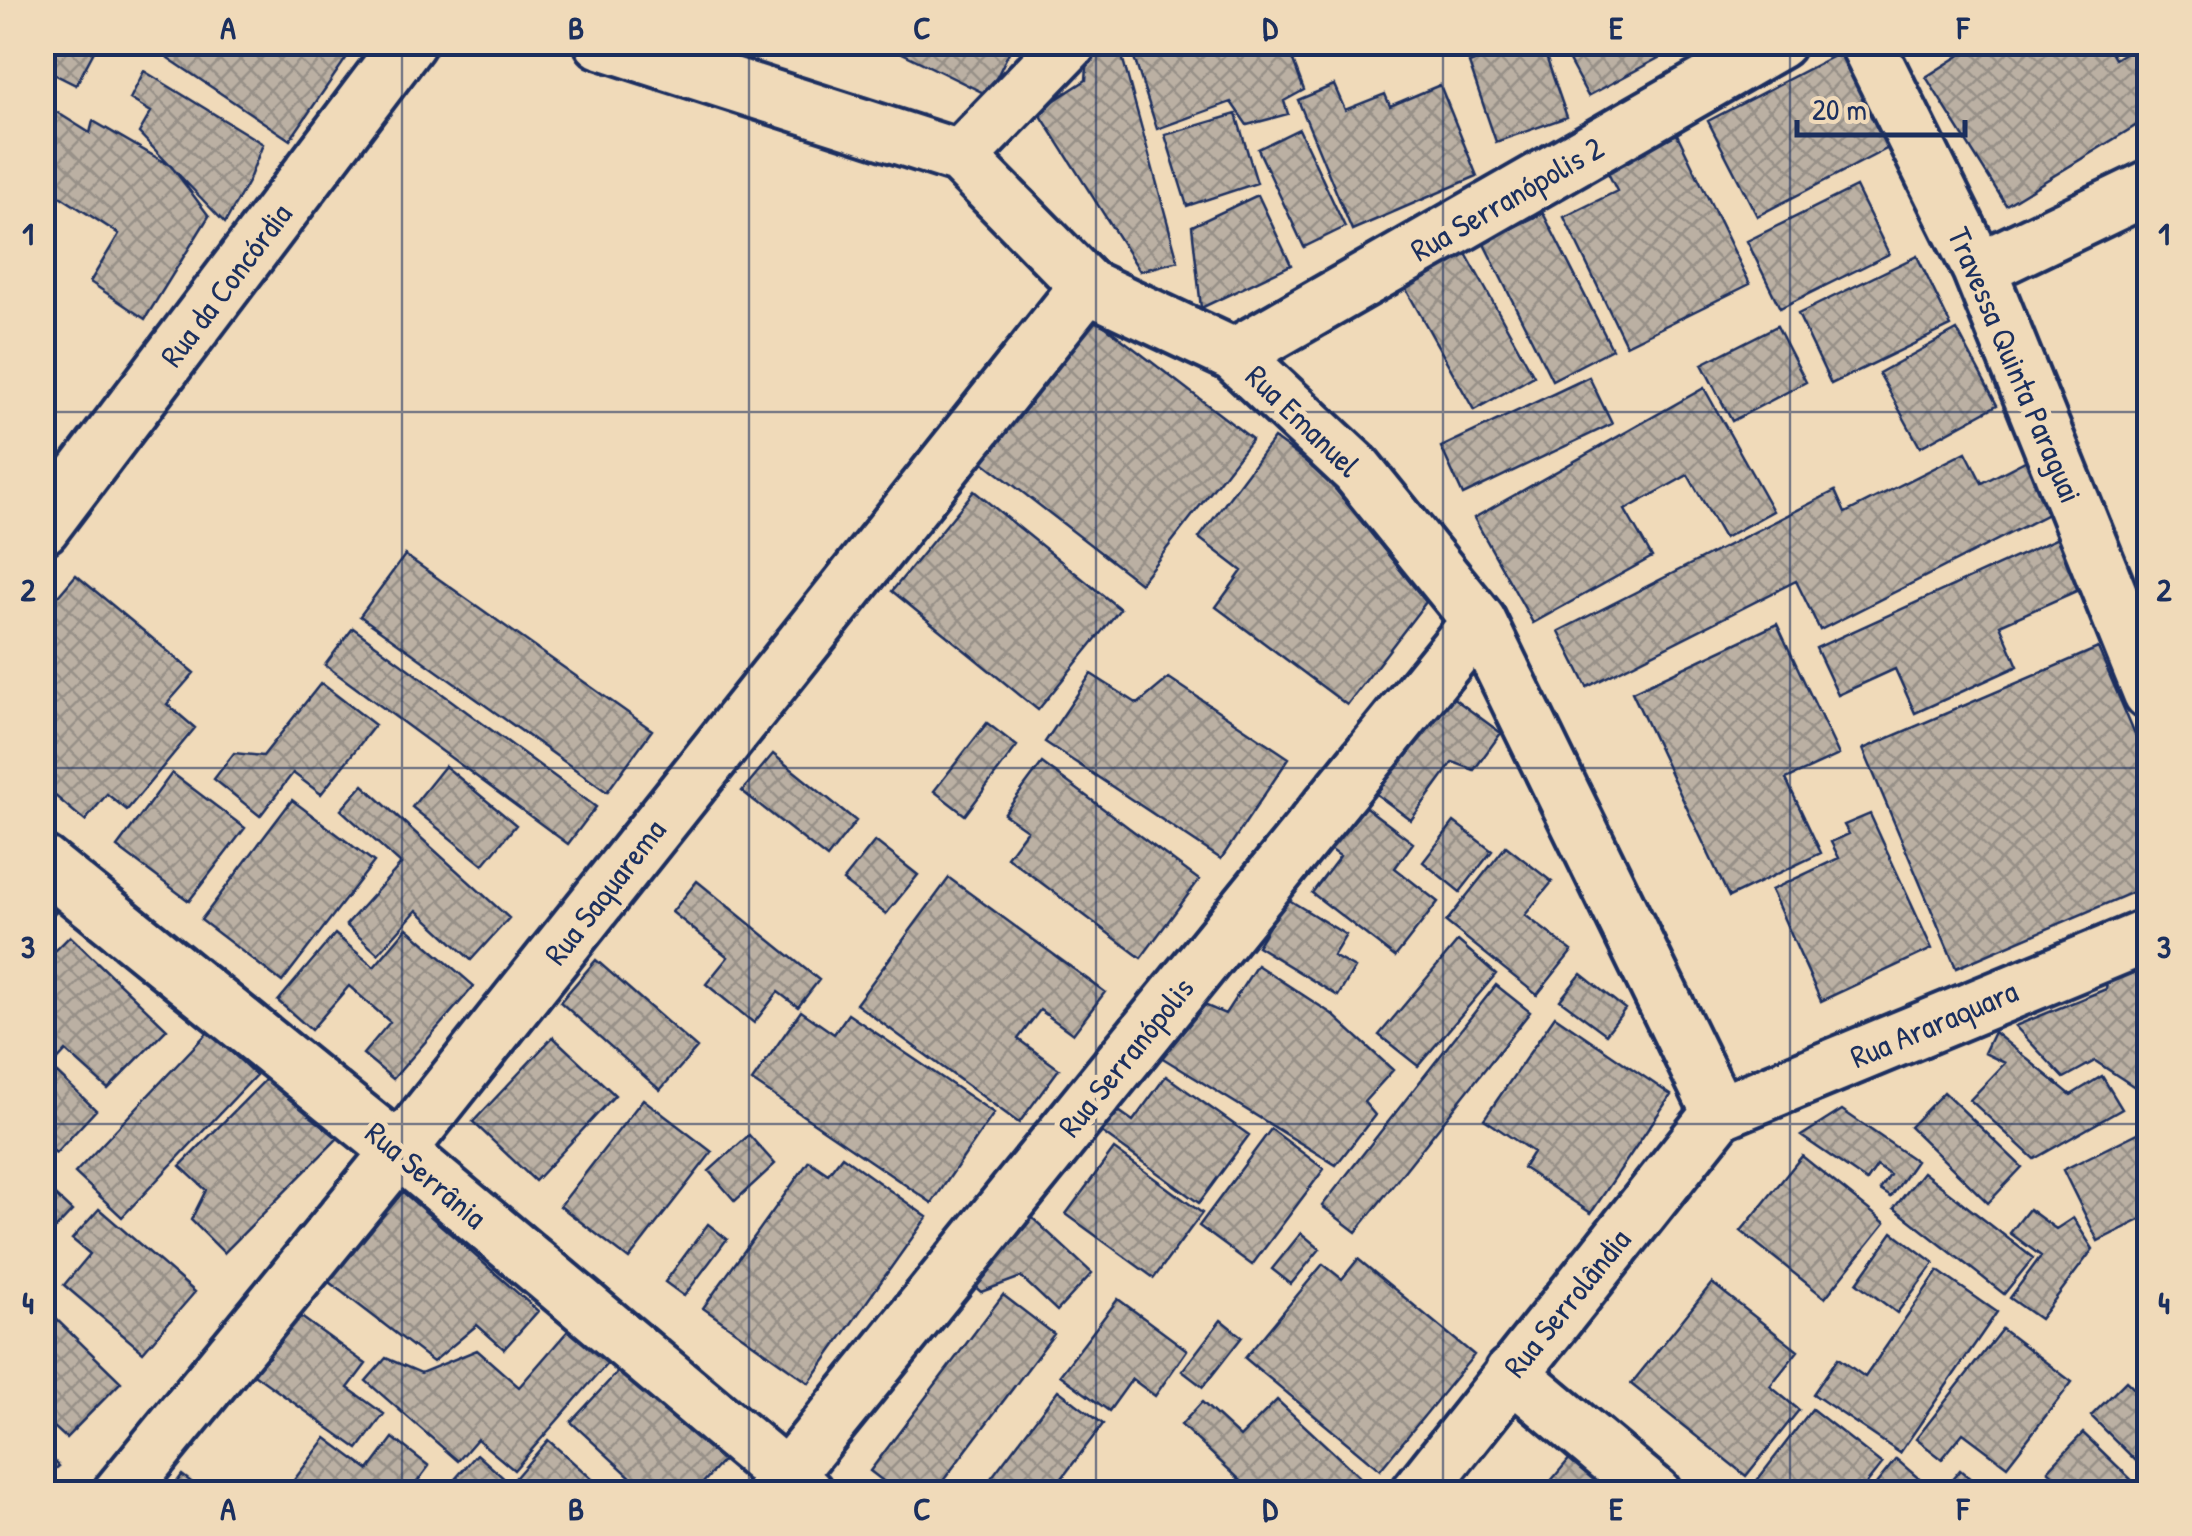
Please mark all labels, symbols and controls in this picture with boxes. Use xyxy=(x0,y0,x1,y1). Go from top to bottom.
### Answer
text: A xyxy=(220,6,236,49)
text: B xyxy=(568,6,584,49)
text: C xyxy=(913,6,931,49)
text: D xyxy=(1262,6,1278,49)
text: E xyxy=(1609,6,1624,49)
text: F xyxy=(1956,6,1971,49)
scale bar xyxy=(1797,75,1964,137)
text: 20 m xyxy=(1812,89,1867,129)
street label: Rua Serranópolis 2 xyxy=(1402,126,1611,271)
street label: Rua da Concórdia xyxy=(150,194,301,375)
text: 1 xyxy=(22,212,34,255)
text: 1 xyxy=(2158,212,2170,255)
street label: Travessa Quinta Paraguai xyxy=(1938,220,2093,509)
street label: Rua Emanuel xyxy=(1237,355,1370,487)
text: 2 xyxy=(21,568,37,611)
text: 2 xyxy=(2157,568,2173,611)
street label: Rua Saquarema xyxy=(534,810,675,973)
text: 3 xyxy=(21,925,35,968)
text: 3 xyxy=(2157,925,2171,968)
street label: Rua Serranópolis xyxy=(1048,968,1203,1146)
street label: Rua Araraquara xyxy=(1844,969,2024,1078)
street label: Rua Serrânia xyxy=(357,1111,496,1238)
street label: Rua Serrolândia xyxy=(1493,1219,1640,1386)
text: 4 xyxy=(22,1281,34,1324)
text: 4 xyxy=(2158,1281,2170,1324)
text: A xyxy=(220,1487,236,1530)
text: B xyxy=(568,1487,584,1530)
text: C xyxy=(913,1487,931,1530)
text: D xyxy=(1262,1487,1278,1530)
text: E xyxy=(1609,1487,1624,1530)
text: F xyxy=(1956,1487,1971,1530)

